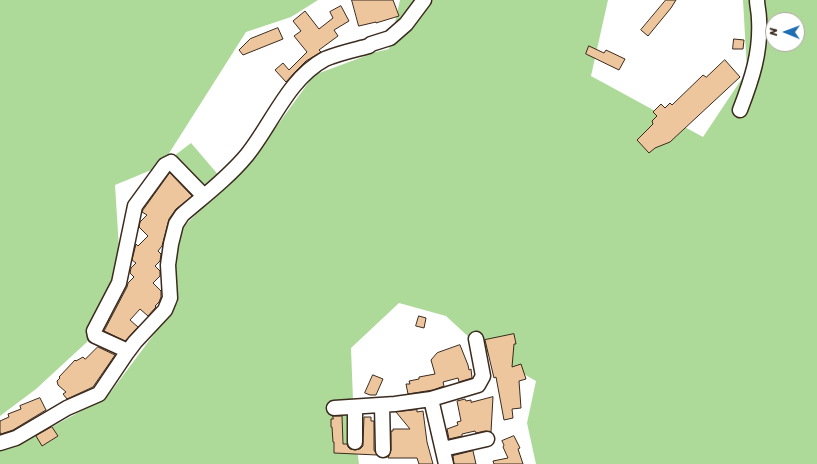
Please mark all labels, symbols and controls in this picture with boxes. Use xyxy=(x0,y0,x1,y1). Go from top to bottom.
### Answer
north arrow xyxy=(765,12,805,52)
text: N xyxy=(764,28,783,36)

